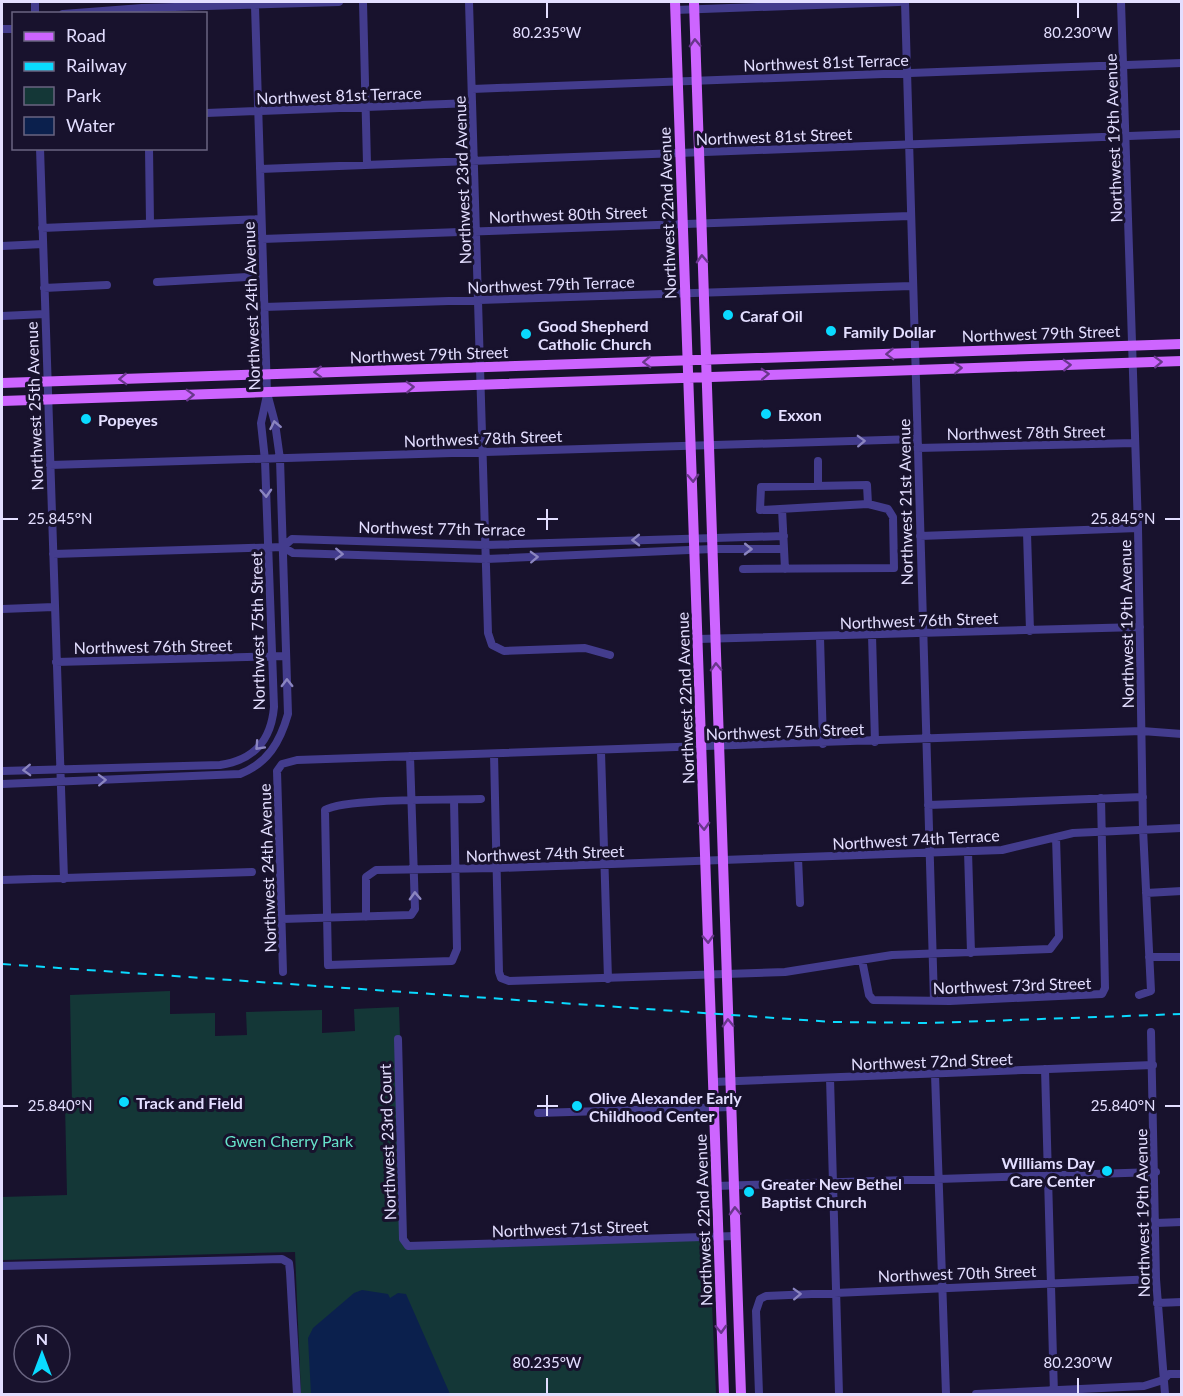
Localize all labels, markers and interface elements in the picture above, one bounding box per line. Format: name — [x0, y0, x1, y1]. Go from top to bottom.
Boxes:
legend — [12, 12, 207, 150]
text: 80.235°W — [513, 23, 582, 41]
text: 80.230°W — [1044, 23, 1113, 41]
text: Road — [66, 24, 106, 46]
one-way arrow — [689, 39, 701, 48]
street label: Northwest 81st Terrace — [743, 50, 909, 74]
street label: Northwest 19th Avenue — [1101, 53, 1125, 223]
text: Railway — [66, 54, 127, 76]
street label: Northwest 81st Terrace — [256, 83, 422, 107]
text: Park — [66, 84, 102, 106]
street label: Northwest 23rd Avenue — [450, 95, 474, 265]
text: Water — [66, 114, 115, 136]
street label: Northwest 81st Street — [695, 124, 853, 148]
street label: Northwest 22nd Avenue — [655, 127, 679, 299]
street label: Northwest 80th Street — [488, 202, 648, 226]
street label: Northwest 24th Avenue — [239, 221, 263, 391]
one-way arrow — [695, 255, 708, 264]
street label: Northwest 79th Terrace — [467, 272, 635, 296]
place label: Caraf Oil — [740, 306, 803, 325]
marker: Caraf Oil — [721, 308, 735, 322]
place label: Good Shepherd Catholic Church — [538, 316, 652, 353]
street label: Northwest 25th Avenue — [22, 321, 46, 491]
street label: Northwest 79th Street — [961, 321, 1121, 345]
place label: Family Dollar — [843, 322, 936, 341]
marker: Family Dollar — [824, 324, 838, 338]
marker: Good Shepherd Catholic Church — [519, 327, 533, 341]
street label: Northwest 79th Street — [349, 342, 509, 366]
one-way arrow — [886, 348, 895, 360]
one-way arrow — [643, 355, 652, 368]
one-way arrow — [1153, 356, 1162, 368]
one-way arrow — [1063, 359, 1072, 371]
one-way arrow — [953, 362, 962, 375]
one-way arrow — [313, 366, 322, 378]
one-way arrow — [760, 368, 769, 381]
one-way arrow — [119, 372, 128, 385]
one-way arrow — [405, 381, 414, 394]
one-way arrow — [185, 389, 194, 402]
place label: Exxon — [778, 405, 822, 424]
marker: Exxon — [759, 407, 773, 421]
place label: Popeyes — [98, 410, 158, 429]
marker: Popeyes — [79, 412, 93, 426]
street label: Northwest 21st Avenue — [894, 418, 916, 586]
one-way arrow — [269, 420, 282, 430]
street label: Northwest 78th Street — [947, 421, 1106, 443]
street label: Northwest 78th Street — [403, 426, 563, 450]
one-way arrow — [857, 435, 866, 447]
one-way arrow — [686, 473, 699, 482]
one-way arrow — [260, 488, 273, 497]
text: 25.845°N — [28, 509, 92, 527]
text: 25.845°N — [1091, 509, 1155, 527]
street label: Northwest 77th Terrace — [358, 517, 526, 539]
one-way arrow — [632, 534, 641, 546]
street label: Northwest 19th Avenue — [1115, 539, 1137, 709]
one-way arrow — [744, 543, 753, 555]
one-way arrow — [335, 548, 344, 561]
street label: Northwest 75th Street — [246, 551, 268, 710]
one-way arrow — [530, 551, 539, 564]
street label: Northwest 76th Street — [839, 608, 999, 632]
street label: Northwest 22nd Avenue — [673, 612, 697, 784]
street label: Northwest 76th Street — [74, 635, 233, 657]
one-way arrow — [710, 663, 722, 672]
one-way arrow — [281, 678, 293, 687]
street label: Northwest 75th Street — [705, 719, 865, 743]
one-way arrow — [255, 739, 266, 750]
one-way arrow — [23, 764, 32, 777]
one-way arrow — [97, 774, 106, 787]
street label: Northwest 24th Avenue — [255, 783, 279, 953]
one-way arrow — [698, 821, 711, 830]
street label: Northwest 74th Terrace — [832, 825, 1000, 853]
street label: Northwest 74th Street — [465, 841, 625, 865]
one-way arrow — [408, 891, 421, 900]
one-way arrow — [702, 935, 714, 944]
street label: Northwest 73rd Street — [933, 973, 1092, 997]
one-way arrow — [722, 1019, 734, 1028]
street label: Northwest 72nd Street — [851, 1049, 1013, 1073]
street label: Northwest 23rd Court — [375, 1063, 399, 1220]
place label: Olive Alexander Early Childhood Center — [589, 1088, 742, 1125]
place label: Track and Field — [136, 1093, 243, 1112]
marker: Track and Field — [117, 1095, 131, 1109]
text: 25.840°N — [28, 1096, 92, 1114]
text: 25.840°N — [1091, 1096, 1155, 1114]
marker: Olive Alexander Early Childhood Center — [570, 1099, 584, 1113]
street label: Northwest 19th Avenue — [1131, 1128, 1153, 1298]
park label: Gwen Cherry Park — [225, 1131, 354, 1150]
street label: Northwest 22nd Avenue — [691, 1134, 715, 1306]
place label: Williams Day Care Center — [1001, 1153, 1096, 1190]
marker: Williams Day Care Center — [1100, 1164, 1114, 1178]
place label: Greater New Bethel Baptist Church — [761, 1174, 902, 1211]
marker: Greater New Bethel Baptist Church — [742, 1185, 756, 1199]
one-way arrow — [728, 1206, 741, 1215]
street label: Northwest 71st Street — [491, 1216, 649, 1240]
street label: Northwest 70th Street — [877, 1261, 1037, 1285]
one-way arrow — [793, 1288, 802, 1300]
north arrow — [12, 1324, 72, 1384]
one-way arrow — [715, 1324, 728, 1333]
text: N — [36, 1329, 48, 1348]
text: 80.235°W — [513, 1353, 582, 1371]
text: 80.230°W — [1044, 1353, 1113, 1371]

